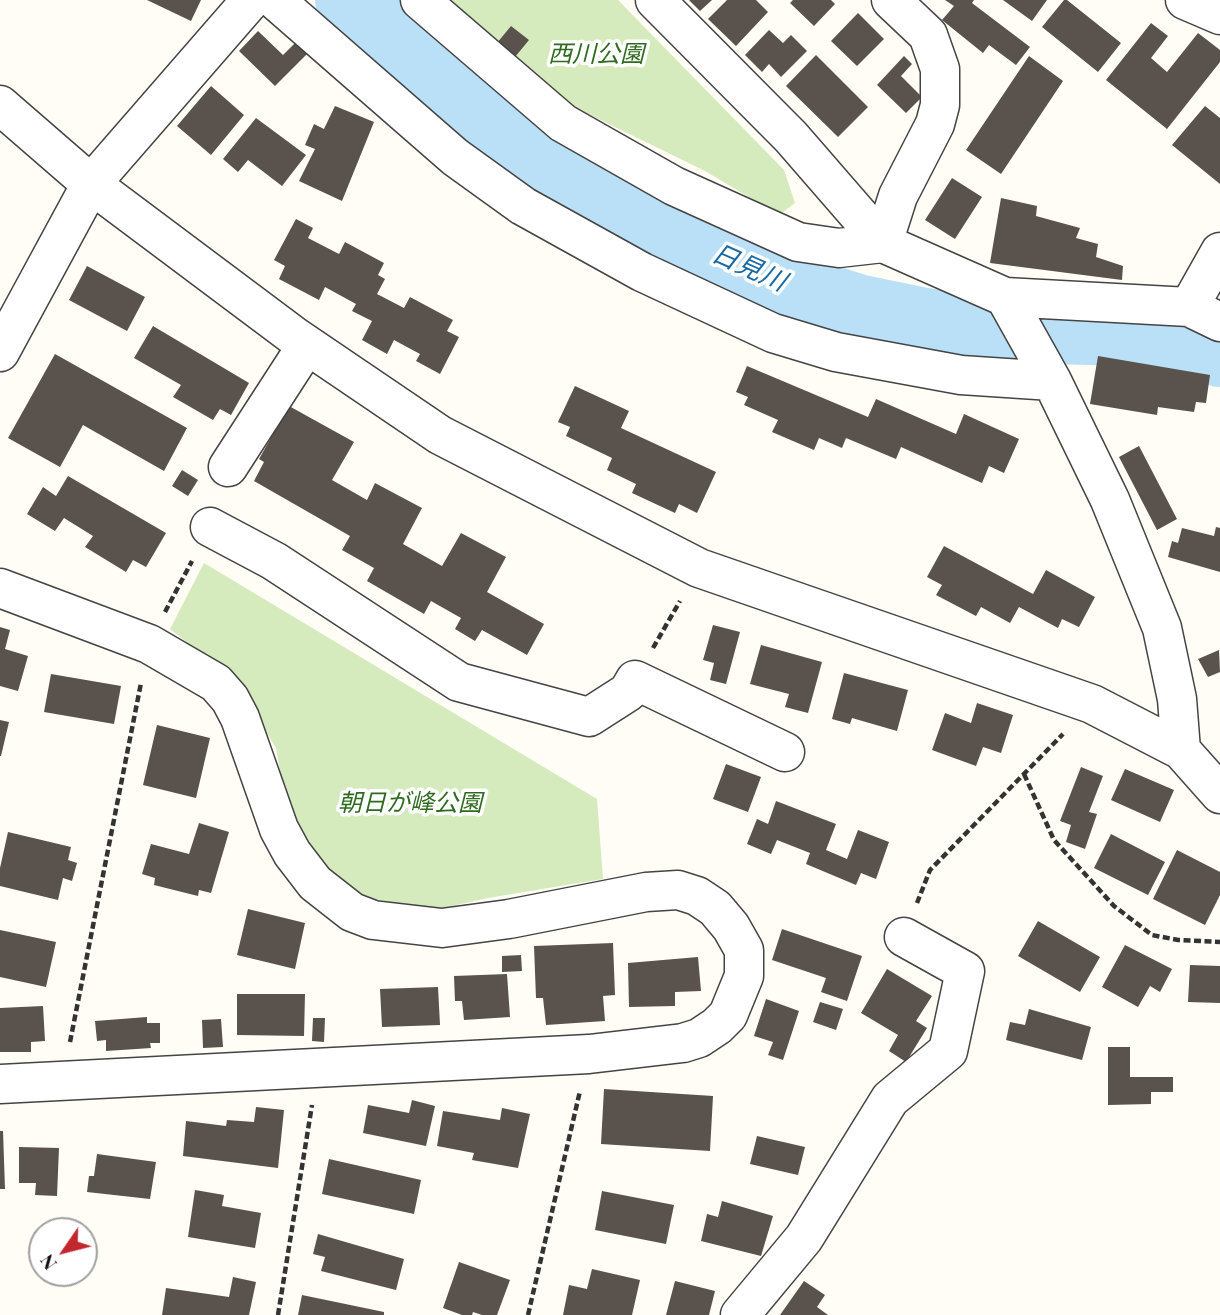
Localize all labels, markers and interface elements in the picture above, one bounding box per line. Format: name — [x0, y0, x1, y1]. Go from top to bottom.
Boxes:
park label: 西川公園 — [548, 41, 644, 69]
water label: 日見川 — [707, 238, 791, 298]
park label: 朝日が峰公園 — [338, 790, 482, 818]
north arrow — [28, 1217, 98, 1287]
text: N — [33, 1250, 62, 1276]

